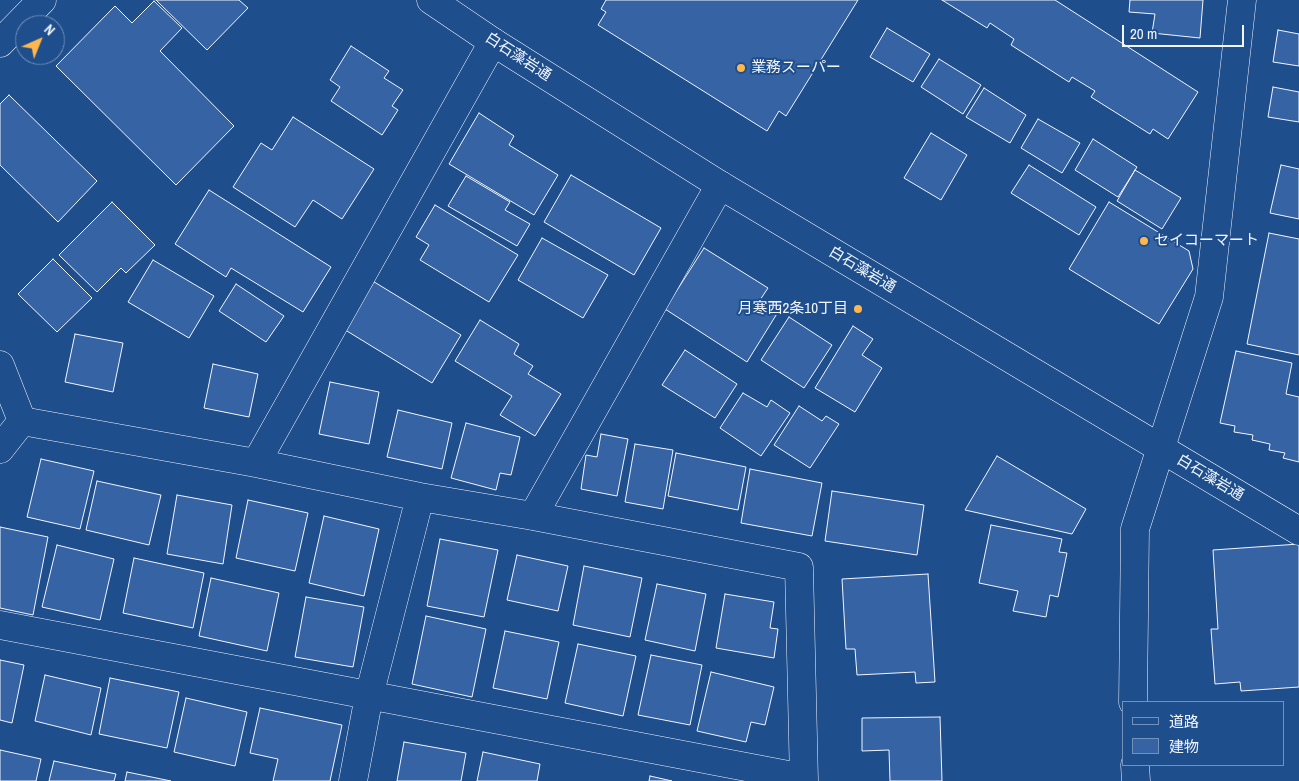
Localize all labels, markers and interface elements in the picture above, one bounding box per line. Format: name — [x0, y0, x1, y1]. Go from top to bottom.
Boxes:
north arrow — [15, 15, 65, 65]
scale bar — [1124, 15, 1246, 47]
text: N — [40, 21, 59, 39]
text: 20 m — [1130, 23, 1157, 44]
street label: 白石藻岩通 — [482, 29, 554, 85]
place label: 業務スーパー — [751, 59, 841, 77]
marker: 業務スーパー — [735, 62, 747, 74]
place label: セイコーマート — [1154, 232, 1259, 250]
marker: セイコーマート — [1138, 235, 1150, 247]
street label: 白石藻岩通 — [825, 243, 899, 297]
place label: 月寒西2条10丁目 — [737, 300, 848, 318]
marker: 月寒西2条10丁目 — [852, 303, 864, 315]
street label: 白石藻岩通 — [1173, 451, 1247, 505]
legend — [1122, 701, 1284, 766]
text: 道路 — [1169, 711, 1199, 732]
text: 建物 — [1169, 736, 1199, 757]

